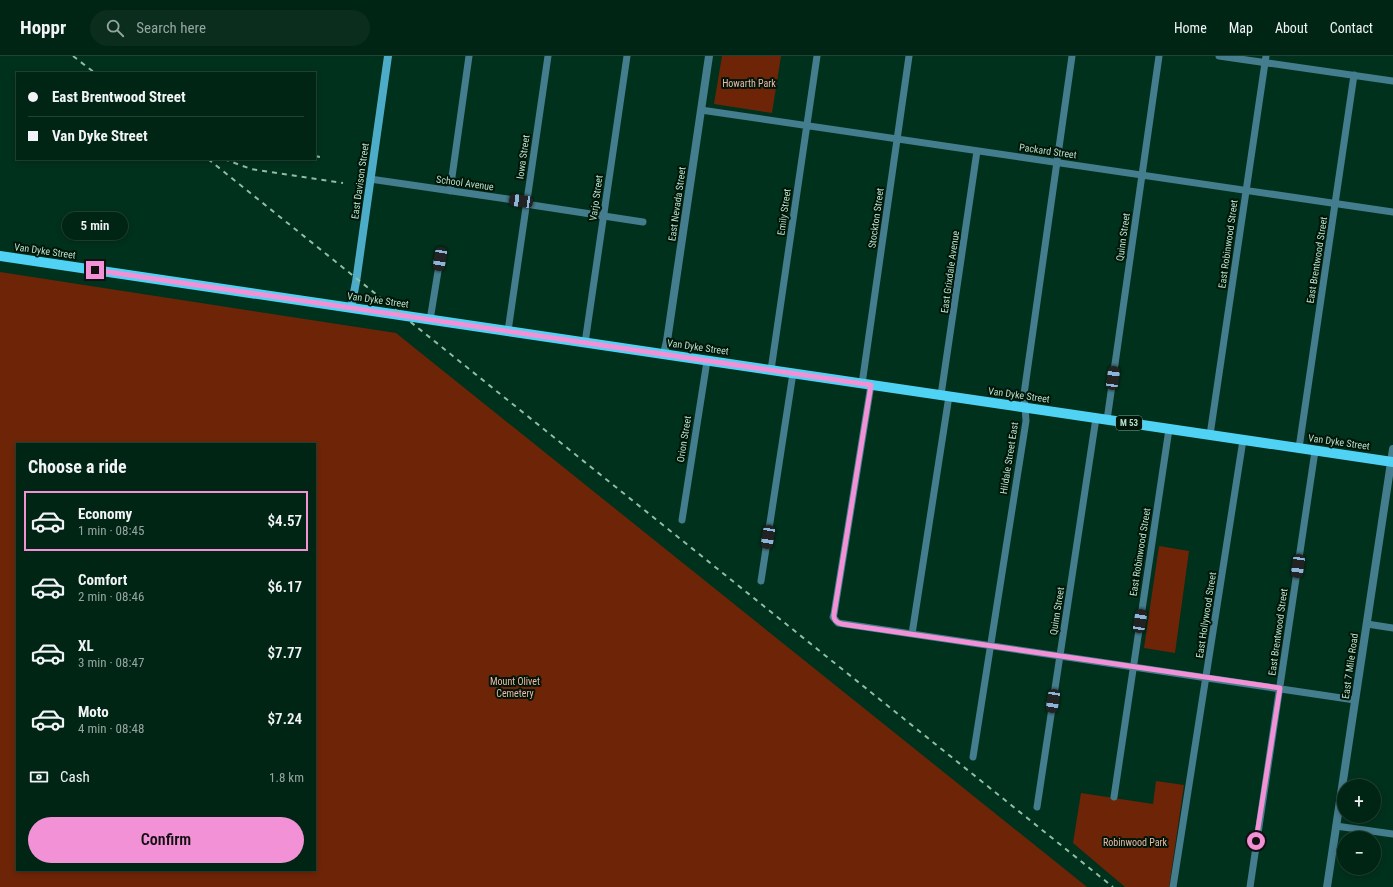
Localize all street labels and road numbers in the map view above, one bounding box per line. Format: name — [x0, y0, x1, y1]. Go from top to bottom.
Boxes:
street label: Iowa Street — [514, 134, 532, 180]
street label: East Davison Street — [349, 142, 371, 220]
street label: Packard Street — [1019, 142, 1077, 160]
street label: East Nevada Street — [666, 166, 688, 242]
street label: School Avenue — [435, 174, 495, 193]
street label: Varjo Street — [587, 174, 605, 222]
street label: Stockton Street — [866, 187, 886, 249]
street label: Emily Street — [775, 188, 793, 236]
street label: East Robinwood Street — [1216, 199, 1240, 289]
street label: Quinn Street — [1114, 212, 1132, 262]
street label: East Brentwood Street — [1305, 216, 1329, 304]
street label: East Grixdale Avenue — [939, 230, 961, 314]
street label: Van Dyke Street — [14, 241, 77, 261]
street label: Van Dyke Street — [347, 290, 410, 310]
street label: Van Dyke Street — [667, 337, 730, 357]
street label: Van Dyke Street — [988, 385, 1051, 405]
street label: Orion Street — [675, 415, 693, 463]
road number: M 53 — [1116, 416, 1142, 430]
street label: Hildale Street East — [998, 421, 1020, 495]
street label: Van Dyke Street — [1308, 432, 1371, 452]
street label: East Robinwood Street — [1128, 507, 1152, 597]
street label: East Hollywood Street — [1194, 571, 1218, 659]
street label: Quinn Street — [1048, 586, 1066, 636]
street label: East Brentwood Street — [1266, 588, 1290, 676]
street label: East 7 Mile Road — [1340, 633, 1360, 699]

